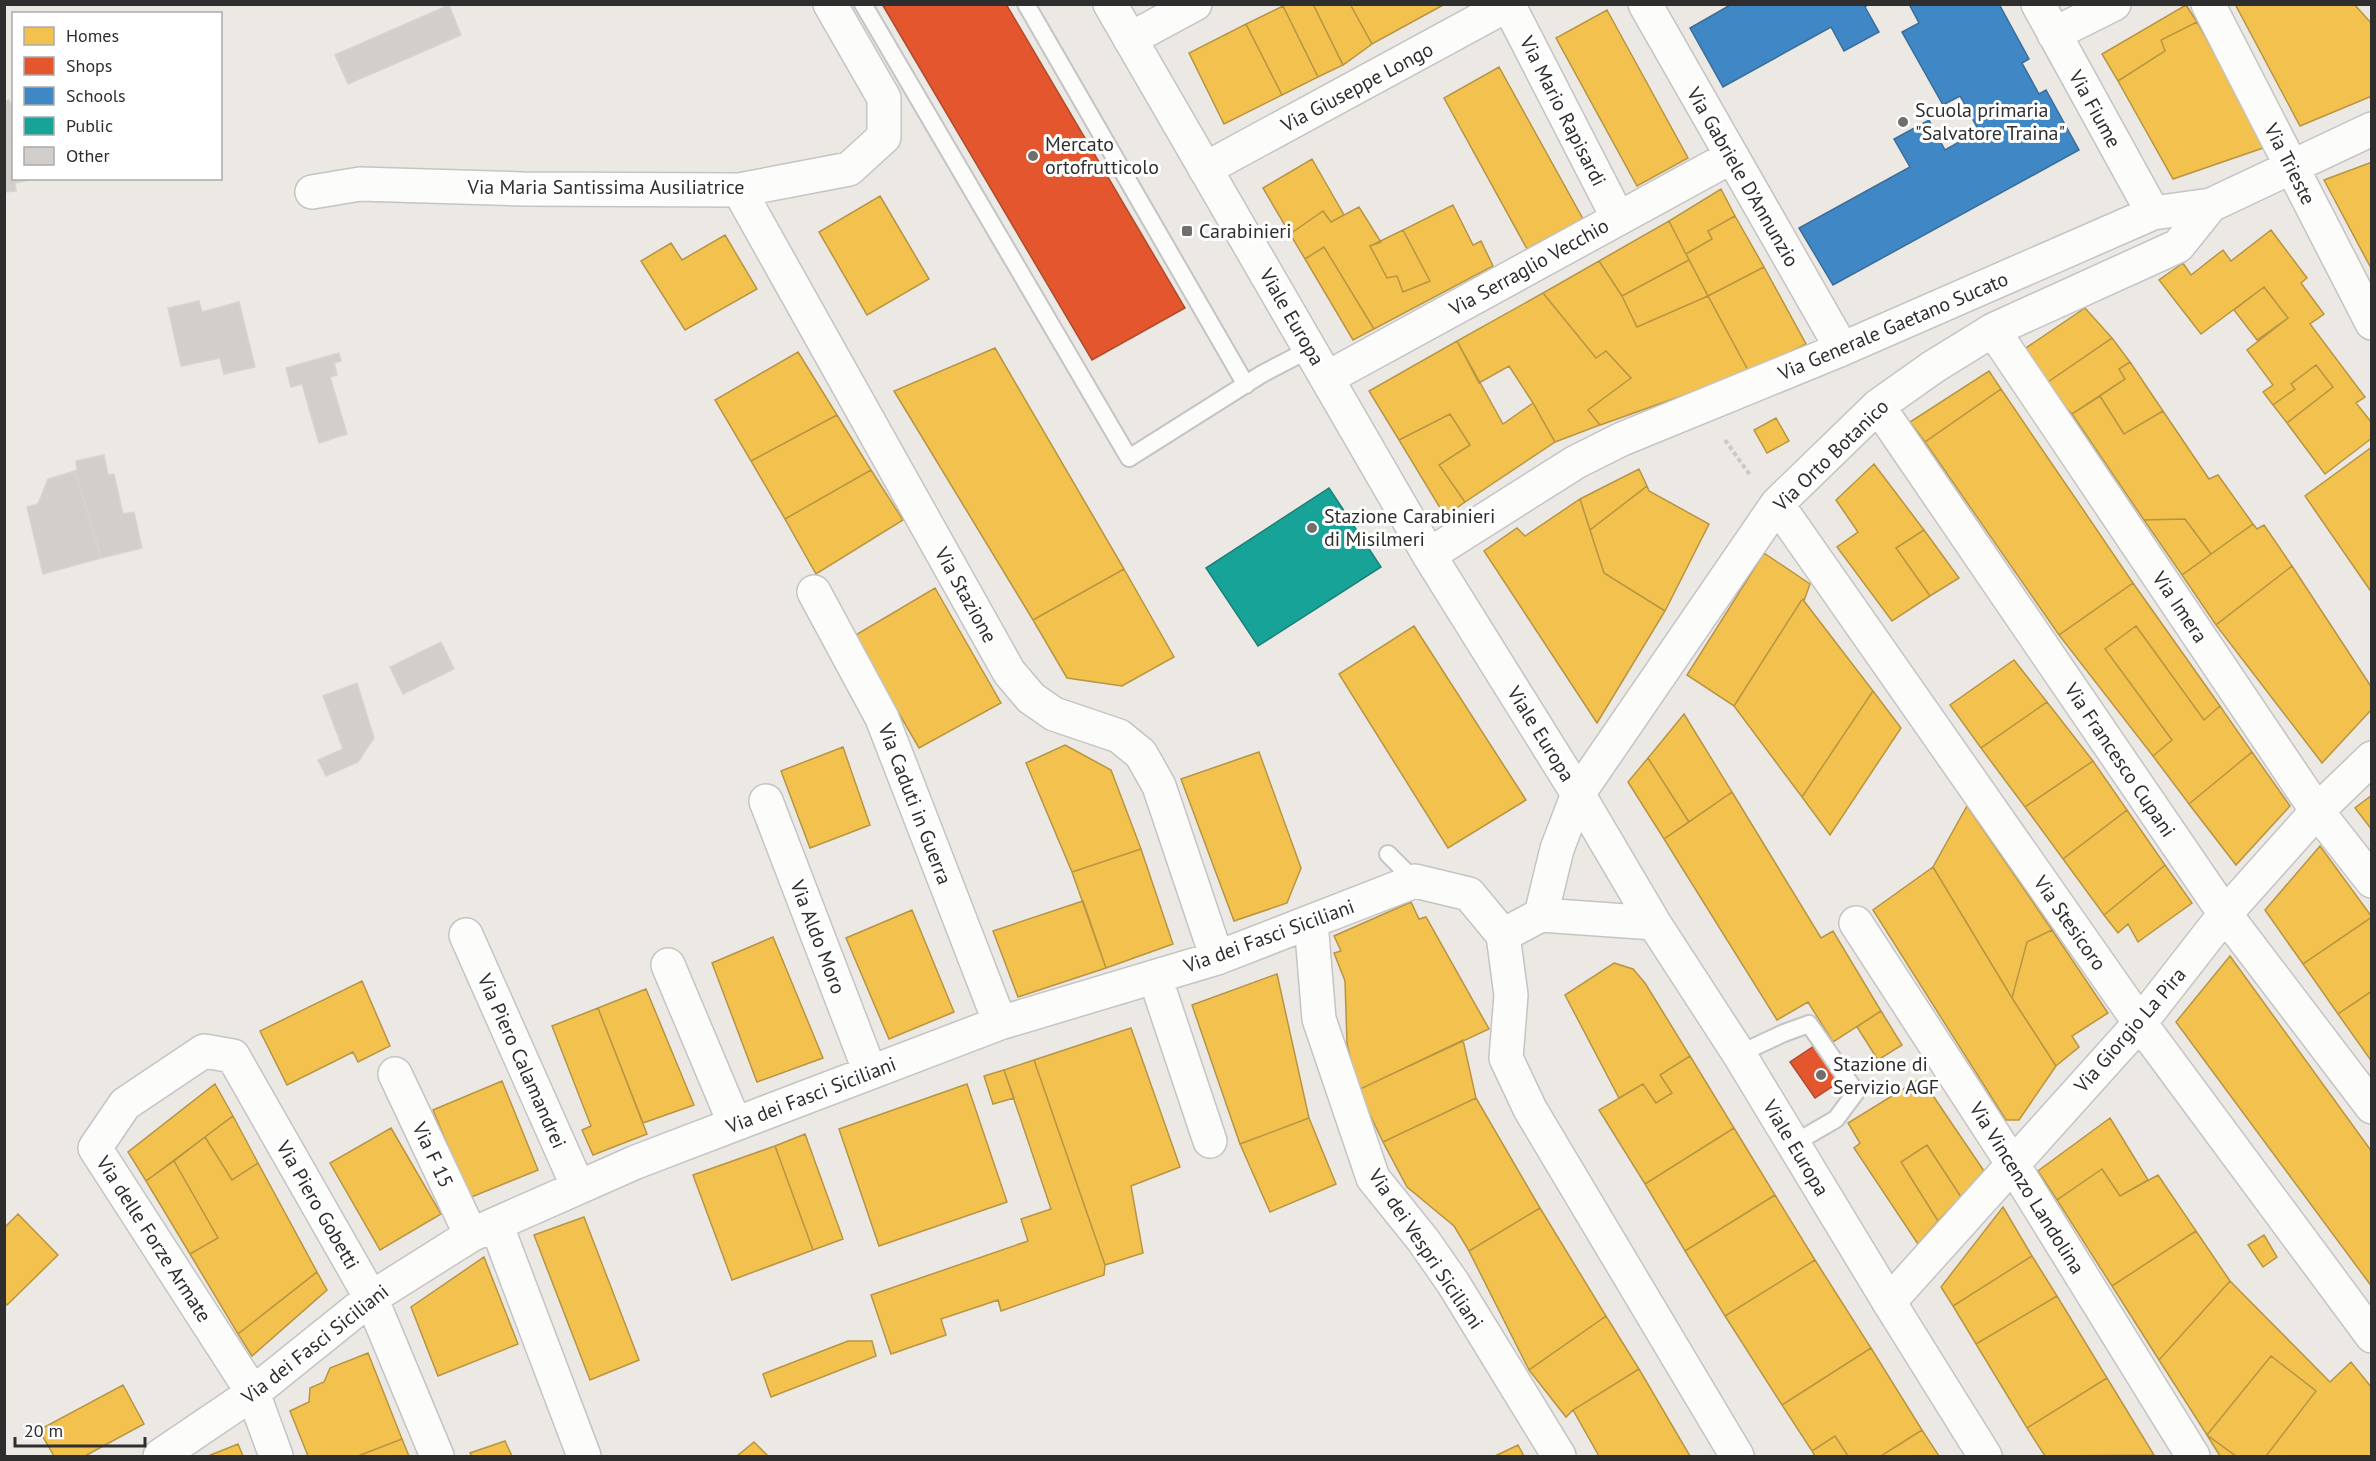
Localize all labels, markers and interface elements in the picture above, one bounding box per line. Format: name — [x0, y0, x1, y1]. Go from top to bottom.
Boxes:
legend — [12, 12, 222, 180]
text: Homes — [66, 24, 119, 47]
street label: Via Mario Rapisardi — [1514, 31, 1612, 190]
street label: Via Giuseppe Longo — [1276, 36, 1437, 138]
text: Shops — [66, 54, 112, 77]
street label: Via Fiume — [2063, 65, 2127, 152]
street label: Via Gabriele D'Annunzio — [1680, 82, 1805, 271]
text: Schools — [66, 84, 126, 107]
place label: Scuola primaria "Salvatore Traina" — [1915, 97, 2065, 146]
text: Public — [66, 114, 113, 137]
marker: Scuola primaria "Salvatore Traina" — [1896, 115, 1910, 129]
street label: Via Trieste — [2258, 118, 2322, 209]
place label: Mercato ortofrutticolo — [1045, 131, 1159, 180]
text: Other — [66, 144, 110, 167]
marker: Mercato ortofrutticolo — [1026, 149, 1040, 163]
street label: Via Maria Santissima Ausiliatrice — [467, 174, 744, 200]
street label: Via Serraglio Vecchio — [1444, 212, 1613, 322]
place label: Carabinieri — [1199, 218, 1292, 244]
marker: Carabinieri — [1180, 224, 1194, 238]
street label: Viale Europa — [1253, 263, 1330, 370]
street label: Via Generale Gaetano Sucato — [1773, 266, 2012, 387]
street label: Via Orto Botanico — [1767, 393, 1894, 517]
place label: Stazione Carabinieri di Misilmeri — [1324, 503, 1495, 552]
marker: Stazione Carabinieri di Misilmeri — [1305, 521, 1319, 535]
street label: Via Stazione — [929, 542, 1003, 647]
street label: Via Imera — [2146, 565, 2213, 648]
street label: Via Francesco Cupani — [2058, 677, 2181, 842]
street label: Viale Europa — [1501, 681, 1581, 787]
street label: Via Caduti in Guerra — [872, 719, 958, 888]
street label: Via Stesicoro — [2027, 870, 2112, 975]
street label: Via Aldo Moro — [784, 876, 852, 998]
street label: Via dei Fasci Siciliani — [1179, 893, 1358, 979]
street label: Via Giorgio La Pira — [2068, 962, 2192, 1099]
street label: Via Piero Calamandrei — [471, 969, 572, 1152]
street label: Via dei Fasci Siciliani — [721, 1051, 900, 1140]
place label: Stazione di Servizio AGF — [1833, 1051, 1939, 1100]
marker: Stazione di Servizio AGF — [1814, 1068, 1828, 1082]
street label: Viale Europa — [1757, 1094, 1835, 1201]
street label: Via Vincenzo Landolina — [1963, 1096, 2090, 1279]
street label: Via F 15 — [406, 1117, 459, 1192]
street label: Via Piero Gobetti — [270, 1135, 365, 1274]
street label: Via delle Forze Armate — [90, 1150, 217, 1327]
street label: Via dei Vespri Siciliani — [1362, 1163, 1489, 1334]
street label: Via dei Fasci Siciliani — [235, 1278, 394, 1410]
scale bar — [15, 1410, 146, 1448]
text: 20 m — [24, 1419, 63, 1442]

